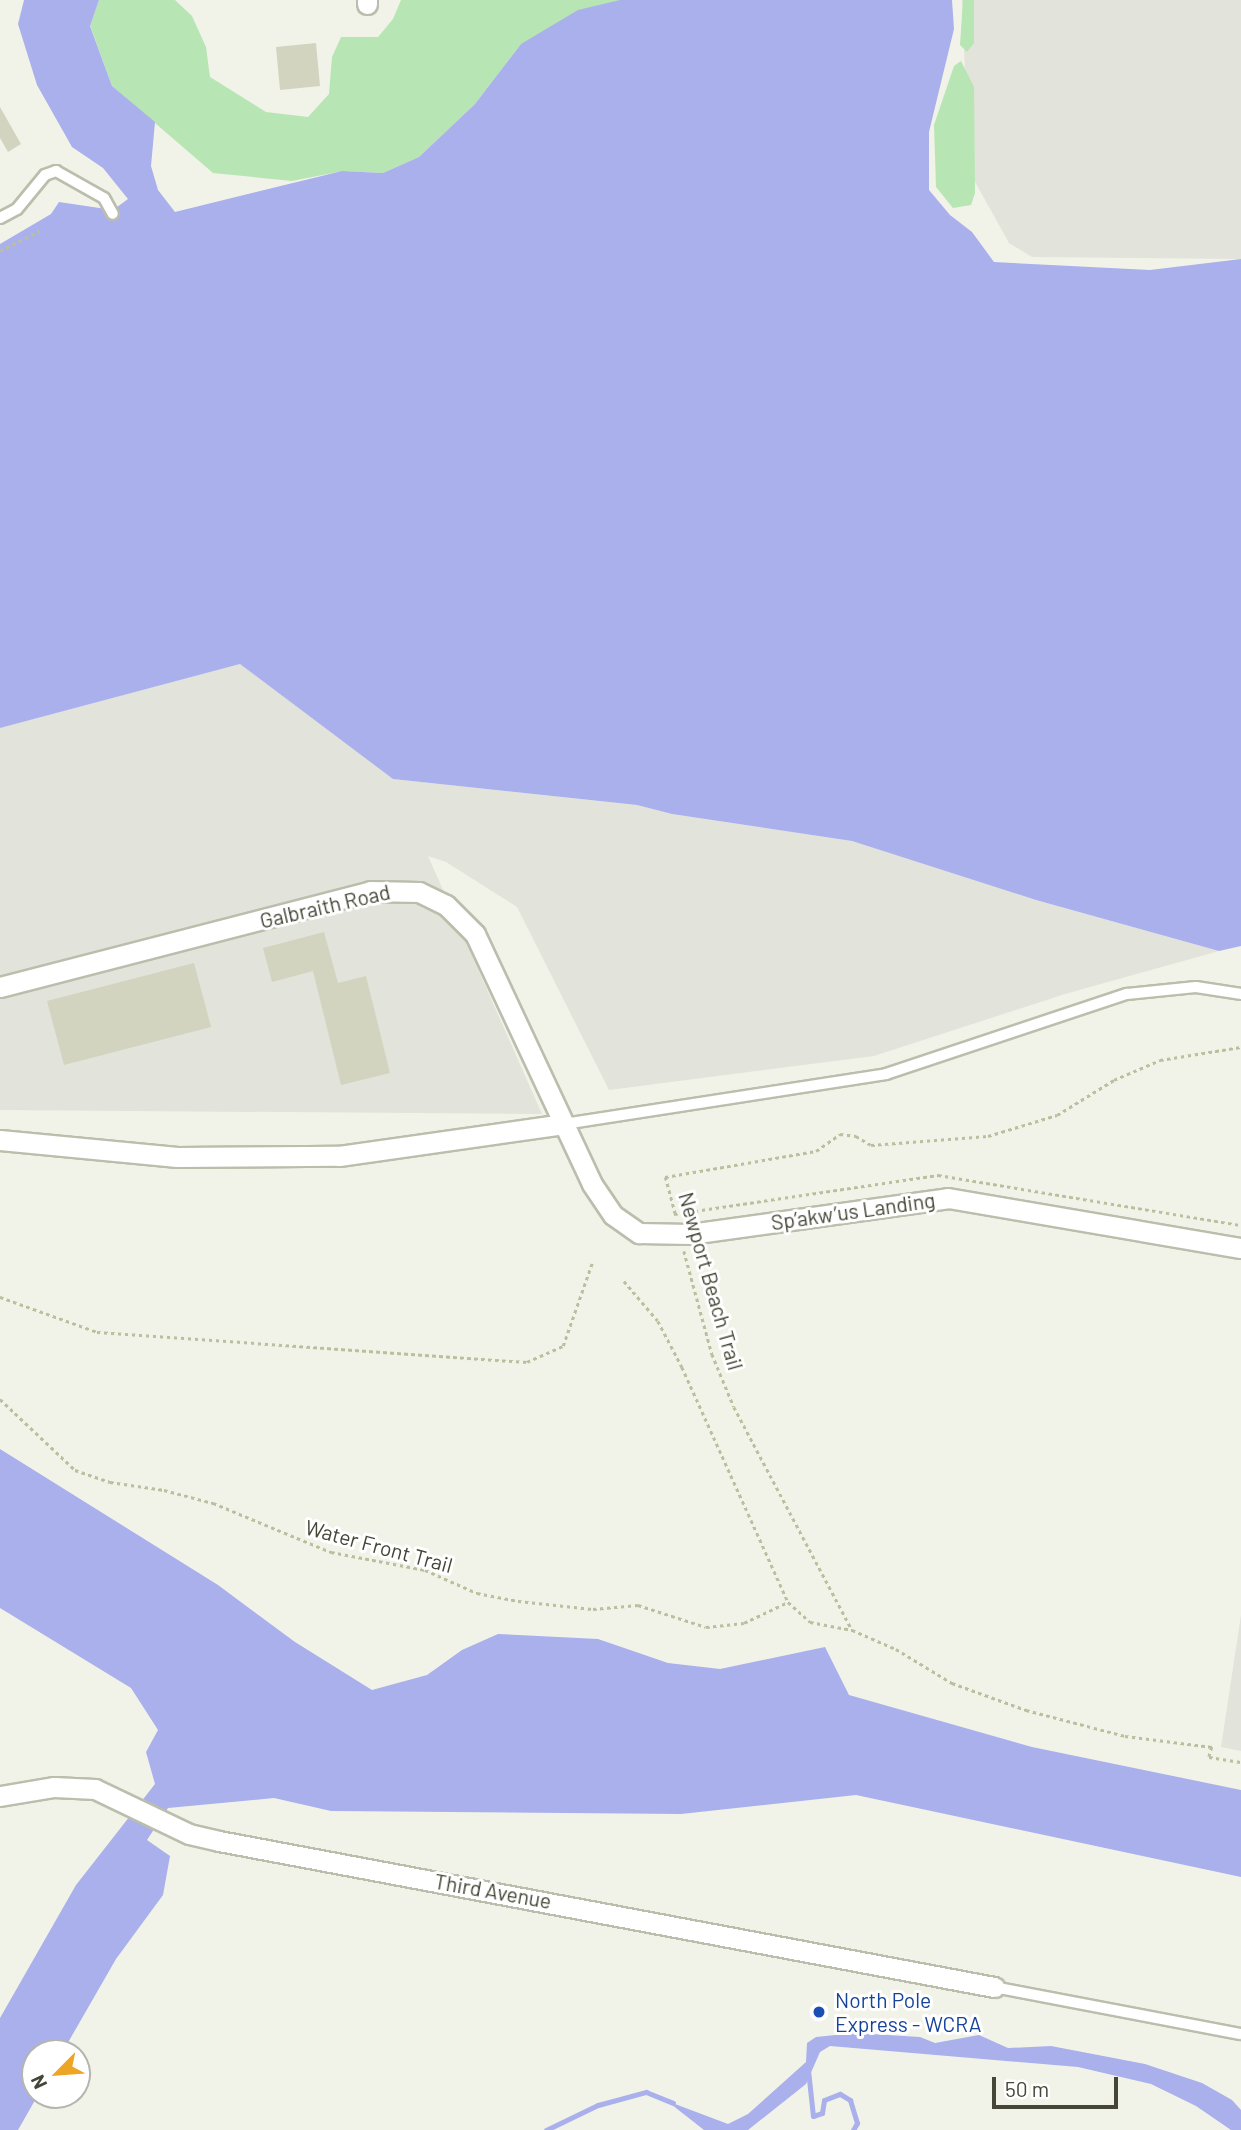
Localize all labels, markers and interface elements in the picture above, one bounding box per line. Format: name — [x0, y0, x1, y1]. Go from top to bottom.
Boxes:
street label: Galbraith Road — [257, 879, 393, 933]
street label: Sp’akw’us Landing — [769, 1187, 937, 1235]
street label: Newport Beach Trail — [674, 1189, 748, 1373]
street label: Water Front Trail — [303, 1514, 455, 1578]
street label: Third Avenue — [432, 1868, 554, 1914]
place label: North Pole Express - WCRA — [835, 1987, 982, 2037]
marker: North Pole Express - WCRA — [809, 2002, 829, 2022]
north arrow — [21, 2039, 91, 2109]
scale bar — [996, 2064, 1122, 2108]
text: N — [25, 2072, 51, 2093]
text: 50 m — [1005, 2076, 1049, 2101]

